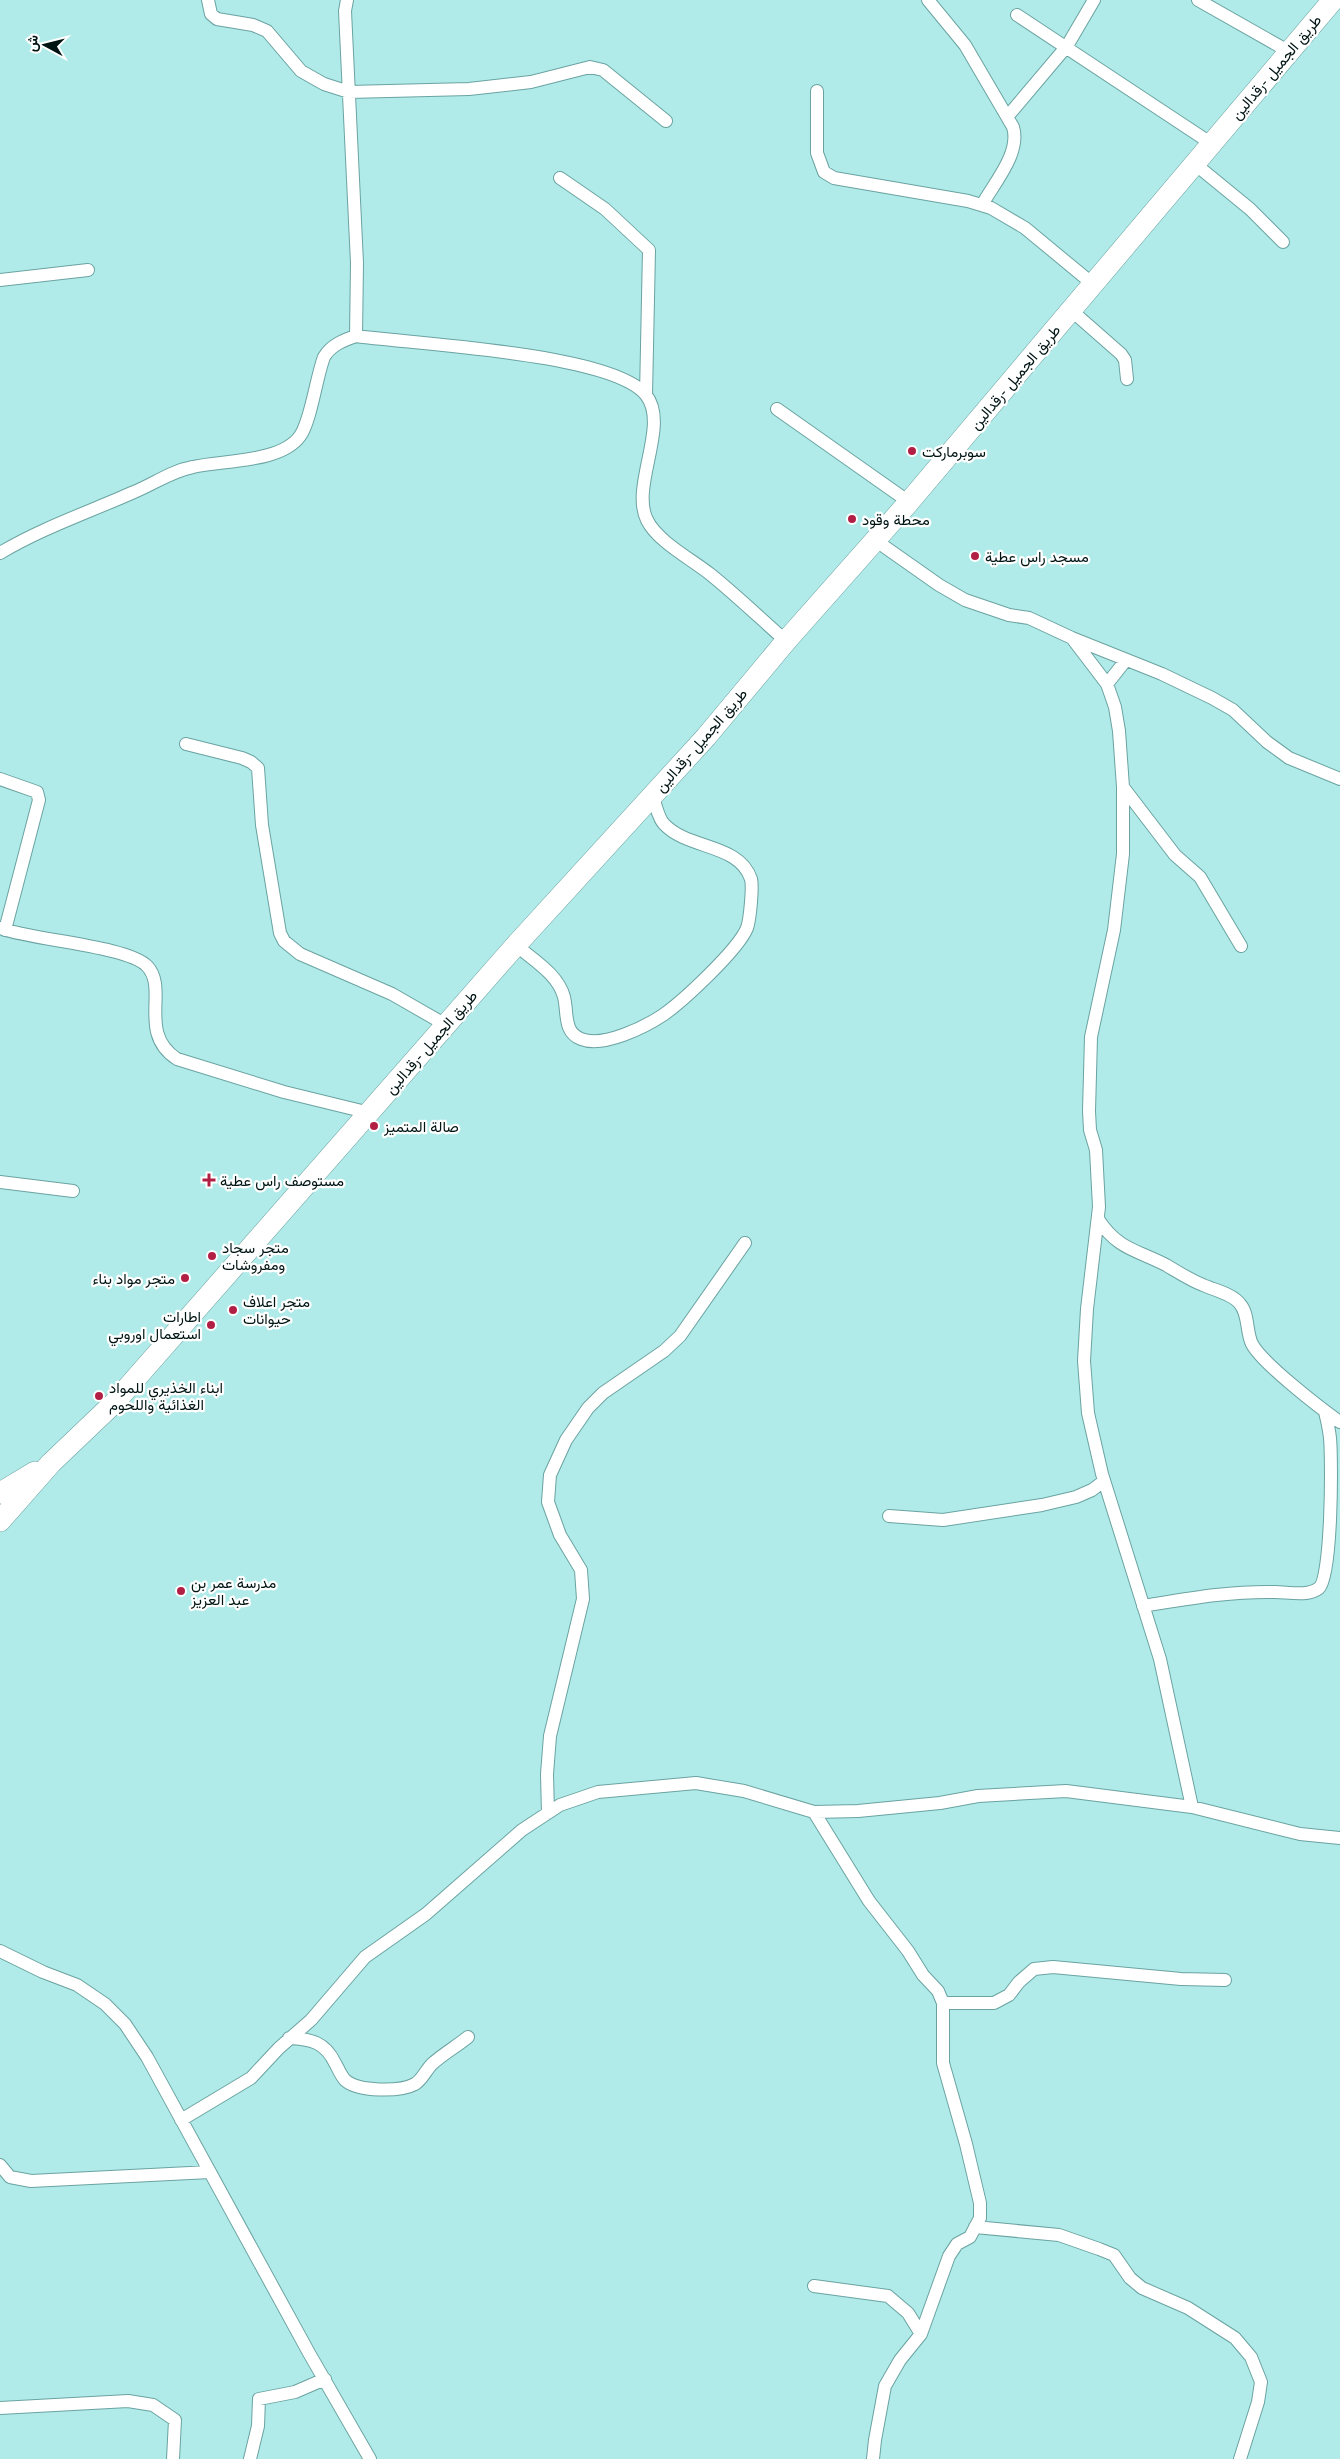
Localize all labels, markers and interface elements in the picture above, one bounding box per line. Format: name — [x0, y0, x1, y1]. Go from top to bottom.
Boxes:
street label: طريق الجميل -رقدالين — [1227, 11, 1326, 124]
north arrow — [20, 20, 70, 70]
text: ش — [23, 34, 42, 53]
street label: طريق الجميل -رقدالين — [966, 321, 1065, 434]
place label: سوبرماركت — [922, 443, 986, 461]
marker: سوبرماركت — [906, 445, 918, 457]
place label: محطة وقود — [862, 511, 930, 529]
marker: محطة وقود — [846, 513, 858, 525]
place label: مسجد راس عطية — [985, 548, 1089, 567]
marker: مسجد راس عطية — [969, 550, 981, 562]
street label: طريق الجميل -رقدالين — [652, 685, 752, 796]
street label: طريق الجميل -رقدالين — [382, 987, 482, 1098]
place label: صالة المتميز — [383, 1118, 459, 1136]
marker: صالة المتميز — [368, 1120, 380, 1132]
place label: مستوصف راس عطية — [220, 1172, 344, 1191]
marker: مستوصف راس عطية — [202, 1173, 216, 1187]
place label: متجر سجاد ومفروشات — [222, 1239, 289, 1274]
marker: متجر سجاد ومفروشات — [206, 1250, 218, 1262]
place label: متجر مواد بناء — [92, 1270, 175, 1288]
marker: متجر مواد بناء — [179, 1272, 191, 1284]
place label: متجر اعلاف حيوانات — [243, 1293, 310, 1328]
marker: متجر اعلاف حيوانات — [227, 1304, 239, 1316]
place label: اطارات استعمال اوروبي — [108, 1308, 201, 1347]
marker: اطارات استعمال اوروبي — [205, 1319, 217, 1331]
place label: ابناء الخذيري للمواد الغذائية واللحوم — [109, 1379, 223, 1415]
marker: ابناء الخذيري للمواد الغذائية واللحوم — [93, 1390, 105, 1402]
place label: مدرسة عمر بن عبد العزيز — [190, 1574, 276, 1609]
marker: مدرسة عمر بن عبد العزيز — [175, 1585, 187, 1597]

